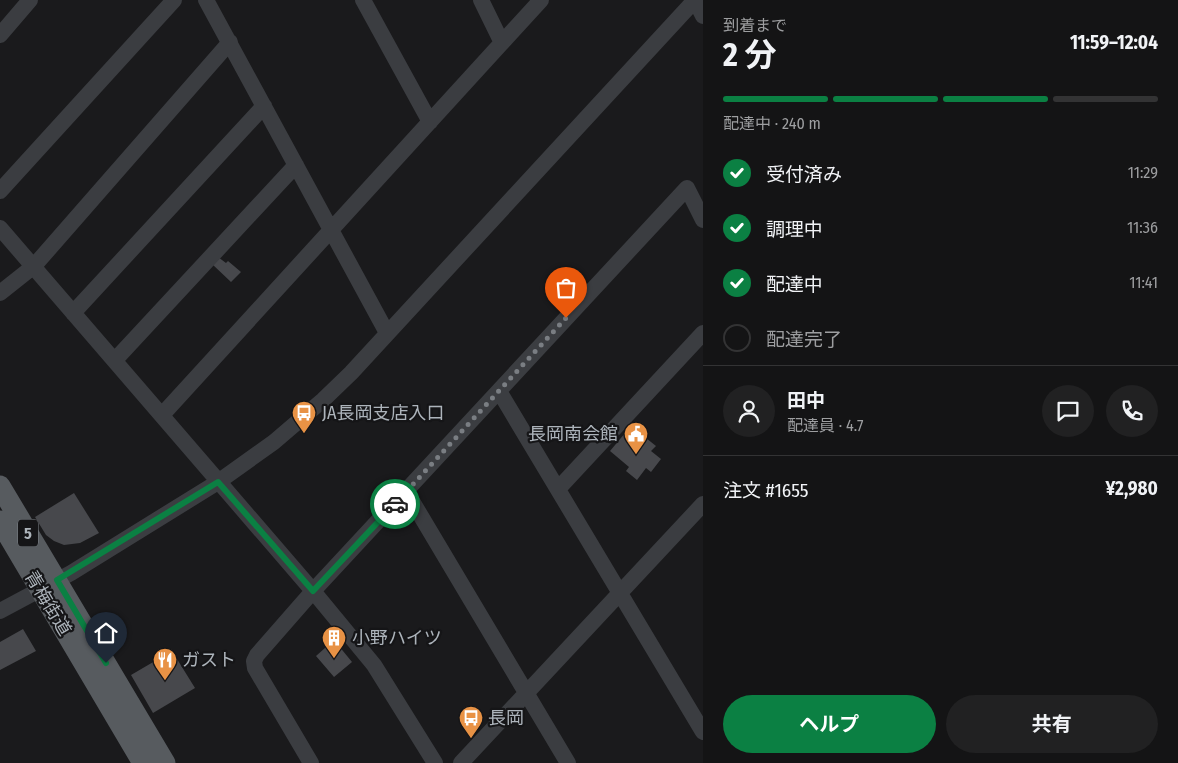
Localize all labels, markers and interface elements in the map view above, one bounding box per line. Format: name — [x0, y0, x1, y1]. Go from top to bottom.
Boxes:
text: 到着まで — [723, 16, 787, 35]
text: 11:59–12:04 — [1070, 31, 1158, 54]
text: 2 分 — [723, 36, 776, 74]
text: 配達中 · 240 m — [723, 114, 821, 133]
icon: check — [723, 159, 751, 187]
text: 受付済み — [766, 163, 842, 186]
text: 11:29 — [1128, 163, 1158, 182]
icon: check — [723, 214, 751, 242]
text: 調理中 — [766, 218, 823, 241]
text: 11:36 — [1127, 218, 1158, 237]
pin — [545, 267, 587, 318]
icon: check — [723, 269, 751, 297]
text: 配達中 — [766, 273, 823, 296]
text: 11:41 — [1129, 273, 1158, 292]
icon: bag — [552, 274, 580, 302]
text: 配達完了 — [766, 328, 842, 351]
button: person — [723, 385, 775, 437]
button: chat — [1042, 385, 1094, 437]
button: phone — [1106, 385, 1158, 437]
text: 田中 — [787, 389, 825, 412]
bus stop icon: JA長岡支店入口 — [291, 400, 317, 434]
place label: JA長岡支店入口 — [322, 402, 444, 424]
text: 配達員 · 4.7 — [787, 416, 864, 435]
public building icon: 長岡南会館 — [623, 421, 649, 455]
place label: 長岡南会館 — [528, 423, 618, 445]
text: ¥2,980 — [1106, 477, 1158, 500]
courier — [370, 479, 420, 529]
text: 注文 #1655 — [723, 479, 809, 502]
icon: car — [381, 490, 409, 518]
road number: 5 — [18, 520, 38, 546]
street label: 青梅街道 — [20, 566, 76, 640]
pin — [85, 612, 127, 663]
icon: home — [92, 619, 120, 647]
building icon: 小野ハイツ — [321, 625, 347, 659]
place label: 小野ハイツ — [352, 627, 442, 649]
restaurant icon: ガスト — [152, 647, 178, 681]
place label: ガスト — [182, 649, 236, 671]
button: ヘルプ — [723, 695, 936, 753]
button: 共有 — [946, 695, 1158, 753]
bus stop icon: 長岡 — [458, 705, 484, 739]
place label: 長岡 — [488, 707, 524, 729]

